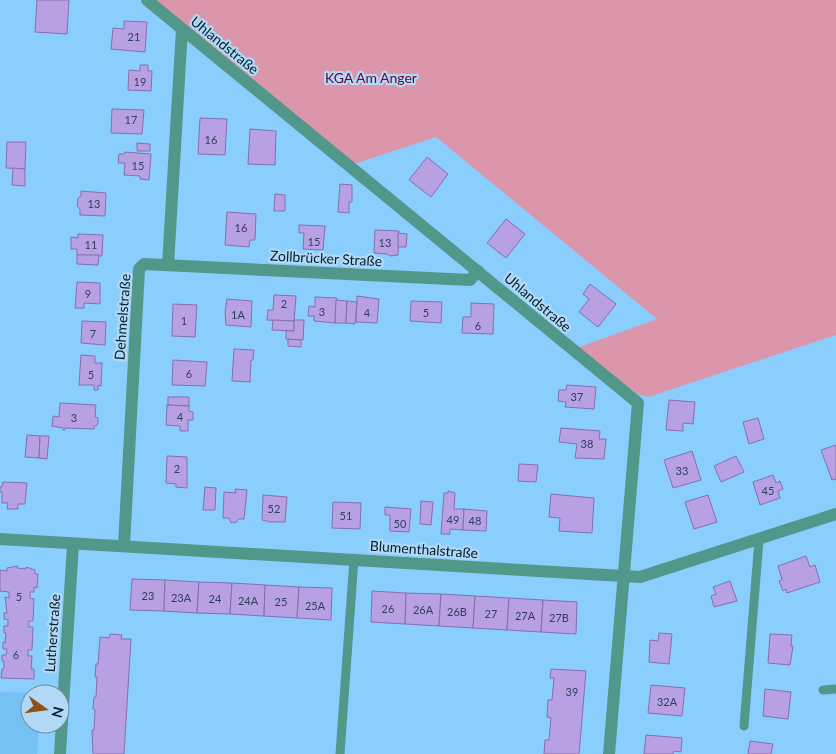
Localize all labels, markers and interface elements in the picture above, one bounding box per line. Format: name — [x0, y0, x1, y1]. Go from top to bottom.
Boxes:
street label: Uhlandstraße — [188, 12, 262, 78]
house number: 21 — [128, 30, 140, 43]
park label: KGA Am Anger — [325, 69, 417, 86]
house number: 19 — [134, 75, 146, 88]
house number: 17 — [125, 113, 137, 126]
house number: 16 — [205, 133, 217, 146]
house number: 15 — [132, 159, 144, 172]
house number: 13 — [88, 197, 100, 210]
house number: 16 — [235, 221, 247, 234]
house number: 15 — [308, 235, 320, 248]
house number: 13 — [379, 236, 391, 249]
house number: 11 — [85, 238, 97, 251]
street label: Zollbrücker Straße — [269, 247, 383, 269]
street label: Uhlandstraße — [501, 269, 575, 335]
street label: Dehmelstraße — [111, 273, 133, 361]
house number: 9 — [85, 287, 91, 300]
house number: 2 — [281, 297, 287, 310]
house number: 3 — [319, 305, 325, 318]
house number: 4 — [364, 306, 371, 319]
house number: 5 — [423, 306, 429, 319]
house number: 1A — [231, 308, 245, 321]
house number: 1 — [181, 314, 187, 327]
house number: 6 — [475, 319, 481, 332]
house number: 7 — [90, 327, 96, 340]
house number: 6 — [186, 367, 192, 380]
house number: 5 — [88, 368, 94, 381]
house number: 37 — [571, 390, 583, 403]
house number: 4 — [177, 410, 184, 423]
house number: 3 — [71, 411, 77, 424]
house number: 38 — [581, 437, 593, 450]
house number: 2 — [174, 462, 180, 475]
house number: 33 — [676, 464, 688, 477]
house number: 45 — [762, 484, 774, 497]
house number: 52 — [268, 502, 280, 515]
house number: 51 — [340, 509, 352, 522]
house number: 49 — [447, 513, 459, 526]
house number: 48 — [469, 514, 481, 527]
house number: 50 — [394, 517, 407, 530]
street label: Blumenthalstraße — [369, 537, 479, 561]
house number: 23 — [142, 589, 154, 602]
house number: 5 — [16, 590, 22, 603]
house number: 23A — [171, 591, 192, 604]
house number: 24 — [209, 592, 222, 605]
street label: Lutherstraße — [41, 593, 63, 673]
house number: 24A — [238, 594, 259, 607]
house number: 25 — [275, 595, 287, 608]
house number: 25A — [305, 599, 326, 612]
house number: 26 — [382, 602, 394, 615]
house number: 26A — [413, 603, 434, 616]
house number: 26B — [447, 605, 467, 618]
house number: 27 — [485, 607, 497, 620]
house number: 27A — [515, 609, 536, 622]
house number: 27B — [549, 611, 569, 624]
house number: 6 — [13, 648, 19, 661]
north arrow — [20, 684, 70, 734]
house number: 39 — [566, 685, 578, 698]
house number: 32A — [657, 695, 678, 708]
text: N — [49, 705, 68, 720]

